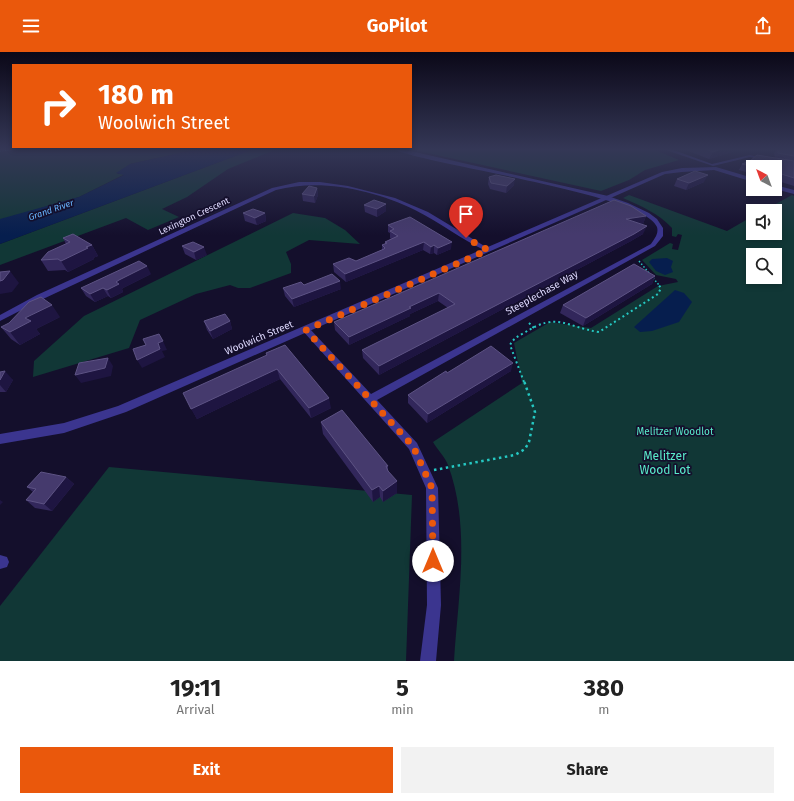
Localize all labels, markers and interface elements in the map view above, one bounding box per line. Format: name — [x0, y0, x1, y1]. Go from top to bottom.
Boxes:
icon: menu — [20, 15, 42, 37]
text: GoPilot — [367, 15, 427, 37]
icon: share — [752, 15, 774, 37]
text: 180 m — [98, 78, 174, 111]
icon: right — [32, 80, 84, 132]
text: Woolwich Street — [98, 112, 230, 134]
north arrow — [746, 160, 782, 196]
map controls — [746, 160, 782, 284]
street label: Lexington Crescent — [157, 195, 232, 237]
water label: Grand River — [27, 197, 75, 222]
pin — [449, 197, 483, 238]
icon: arrive — [455, 203, 477, 225]
button: sound — [746, 204, 782, 240]
button: search — [746, 248, 782, 284]
street label: Steeplechase Way — [504, 268, 580, 318]
street label: Woolwich Street — [223, 318, 295, 358]
park label: Melitzer Woodlot — [637, 426, 714, 438]
park label: Melitzer Wood Lot — [639, 449, 691, 477]
position arrow — [412, 540, 454, 582]
text: 19:11 — [170, 674, 221, 702]
text: 5 — [396, 674, 409, 702]
text: 380 — [584, 674, 624, 702]
text: Arrival — [177, 702, 215, 717]
text: min — [391, 702, 414, 717]
text: m — [598, 702, 609, 717]
button: Exit — [20, 747, 393, 793]
button: Share — [401, 747, 774, 793]

